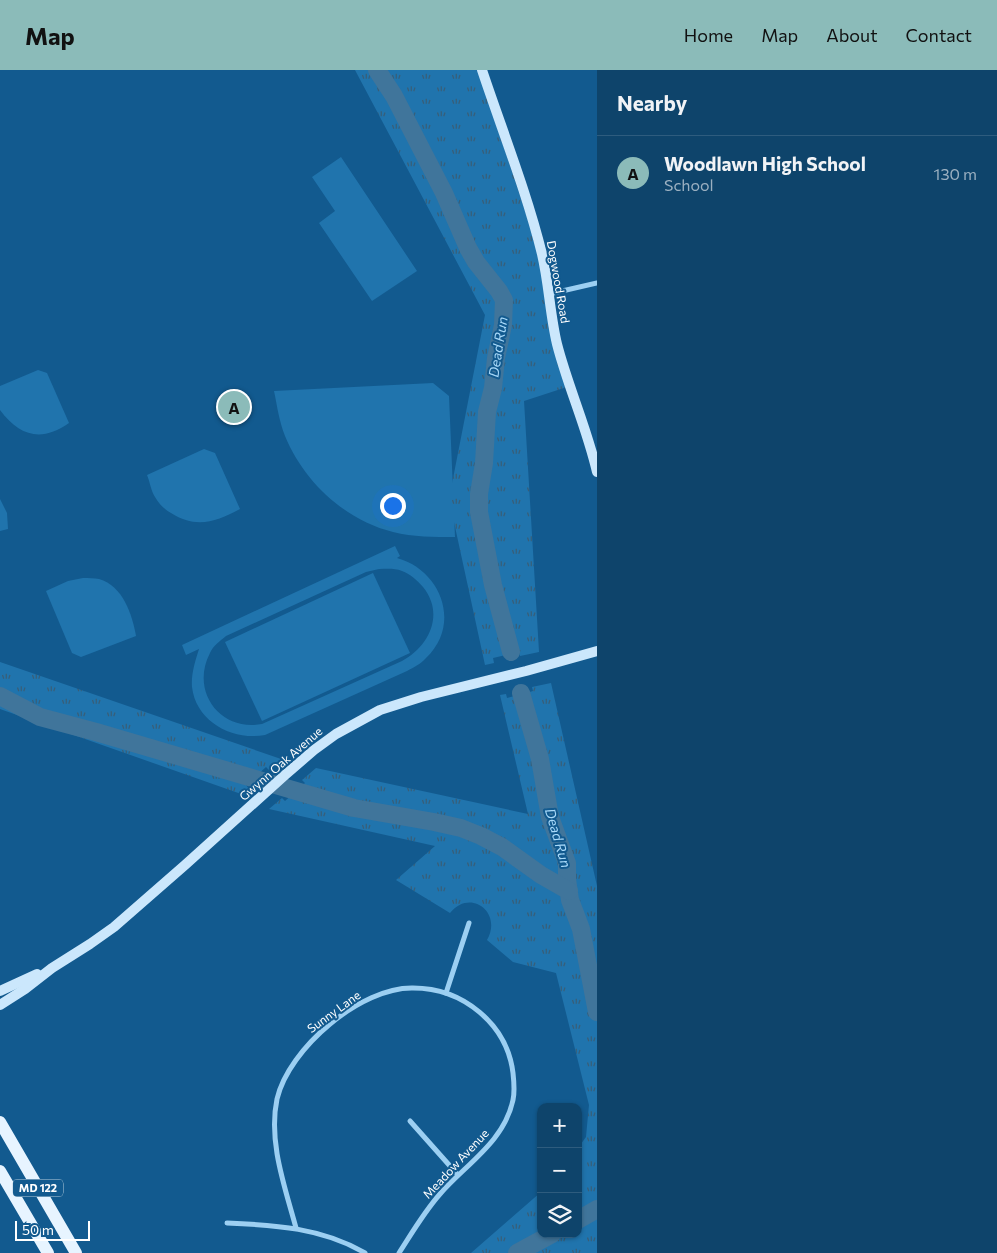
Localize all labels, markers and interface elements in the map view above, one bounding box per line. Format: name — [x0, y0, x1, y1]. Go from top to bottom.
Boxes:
text: Map — [25, 21, 75, 50]
text: Home — [684, 24, 733, 46]
text: Map — [761, 24, 798, 46]
text: About — [826, 24, 878, 46]
text: Contact — [906, 24, 972, 46]
text: Nearby — [617, 90, 687, 115]
text: Woodlawn High School — [664, 152, 866, 175]
text: A — [627, 164, 639, 183]
text: 130 m — [934, 164, 977, 183]
text: School — [664, 175, 714, 194]
street label: Dogwood Road — [545, 239, 573, 324]
water label: Dead Run — [484, 315, 511, 378]
pin: A — [218, 388, 250, 426]
your location — [380, 493, 406, 519]
street label: Gwynn Oak Avenue — [236, 723, 325, 803]
water label: Dead Run — [542, 806, 575, 869]
street label: Sunny Lane — [304, 987, 363, 1035]
map controls — [537, 1103, 582, 1238]
button: + — [537, 1103, 582, 1148]
street label: Meadow Avenue — [420, 1126, 491, 1201]
button: − — [537, 1148, 582, 1193]
road number: MD 122 — [13, 1180, 63, 1196]
button: layers — [537, 1193, 582, 1238]
scale bar — [15, 1218, 90, 1241]
text: 50 m — [22, 1221, 54, 1238]

